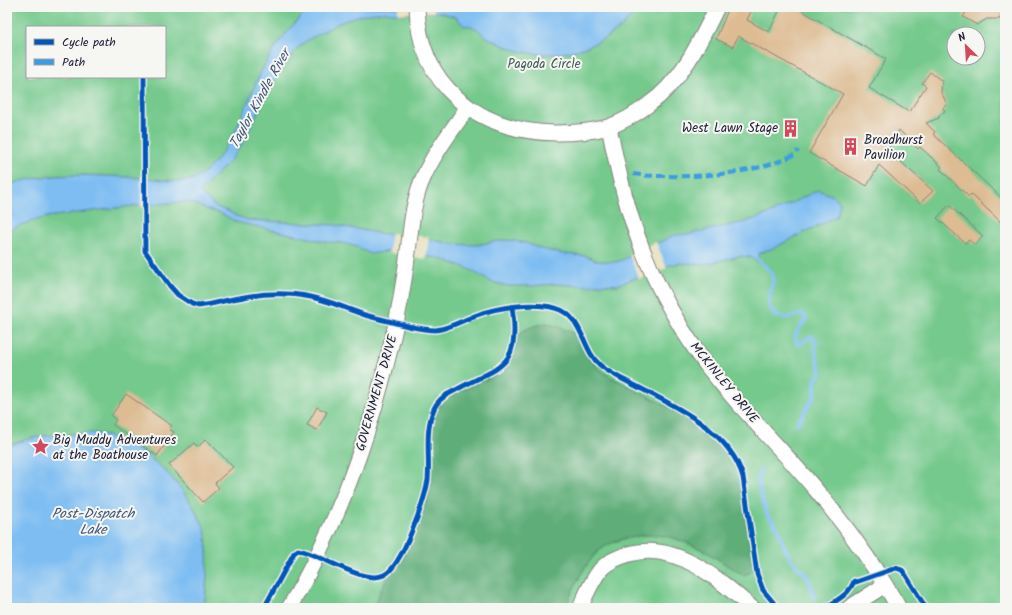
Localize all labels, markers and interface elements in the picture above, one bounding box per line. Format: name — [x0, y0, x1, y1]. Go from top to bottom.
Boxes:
legend — [26, 26, 166, 78]
north arrow — [946, 26, 986, 66]
text: N — [955, 28, 969, 47]
text: Cycle path — [62, 33, 116, 52]
water label: Taylor Kindle River — [224, 42, 298, 153]
text: Path — [62, 53, 85, 72]
park label: Pagoda Circle — [507, 54, 581, 75]
place label: West Lawn Stage — [682, 118, 778, 139]
building icon: West Lawn Stage — [781, 118, 801, 138]
place label: Broadhurst Pavilion — [864, 130, 924, 166]
building icon: Broadhurst Pavilion — [841, 137, 861, 157]
street label: GOVERNMENT DRIVE — [350, 332, 404, 454]
street label: MCKINLEY DRIVE — [684, 337, 764, 429]
place label: Big Muddy Adventures at the Boathouse — [53, 430, 177, 466]
place icon: Big Muddy Adventures at the Boathouse — [30, 437, 50, 457]
water label: Post-Dispatch Lake — [52, 503, 136, 541]

